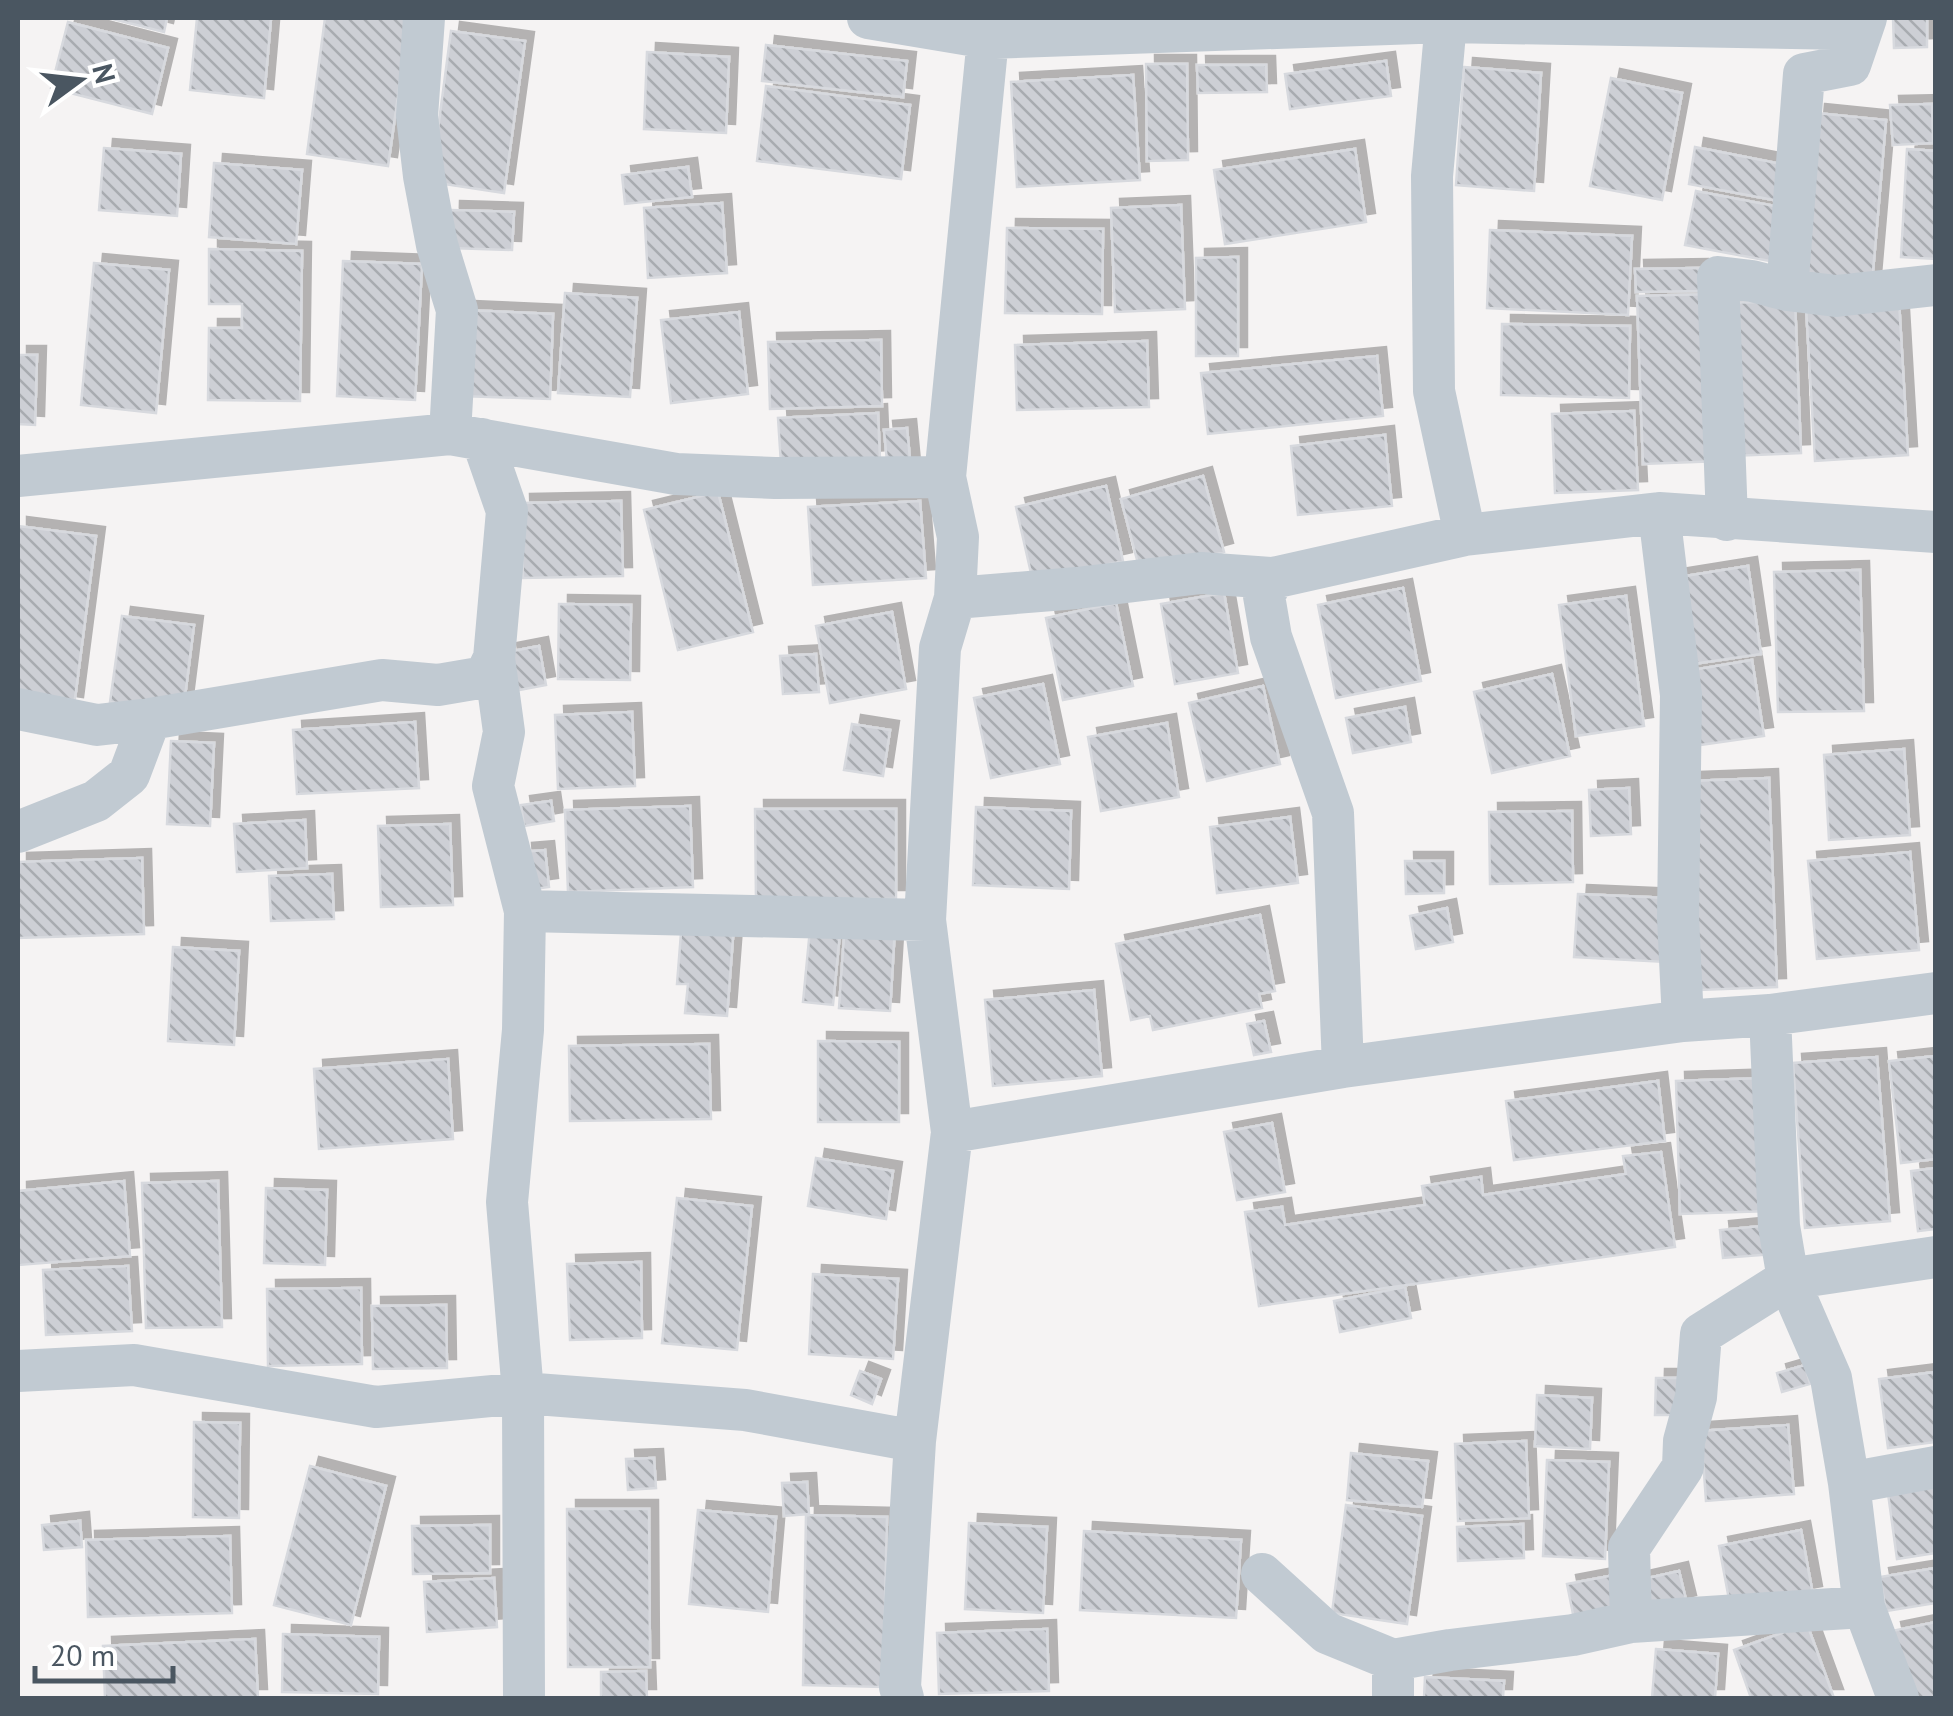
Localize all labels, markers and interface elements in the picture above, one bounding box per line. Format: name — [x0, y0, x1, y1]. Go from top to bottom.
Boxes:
north arrow — [30, 30, 130, 130]
text: N — [84, 60, 125, 87]
scale bar — [35, 1621, 172, 1683]
text: 20 m — [50, 1635, 115, 1674]

